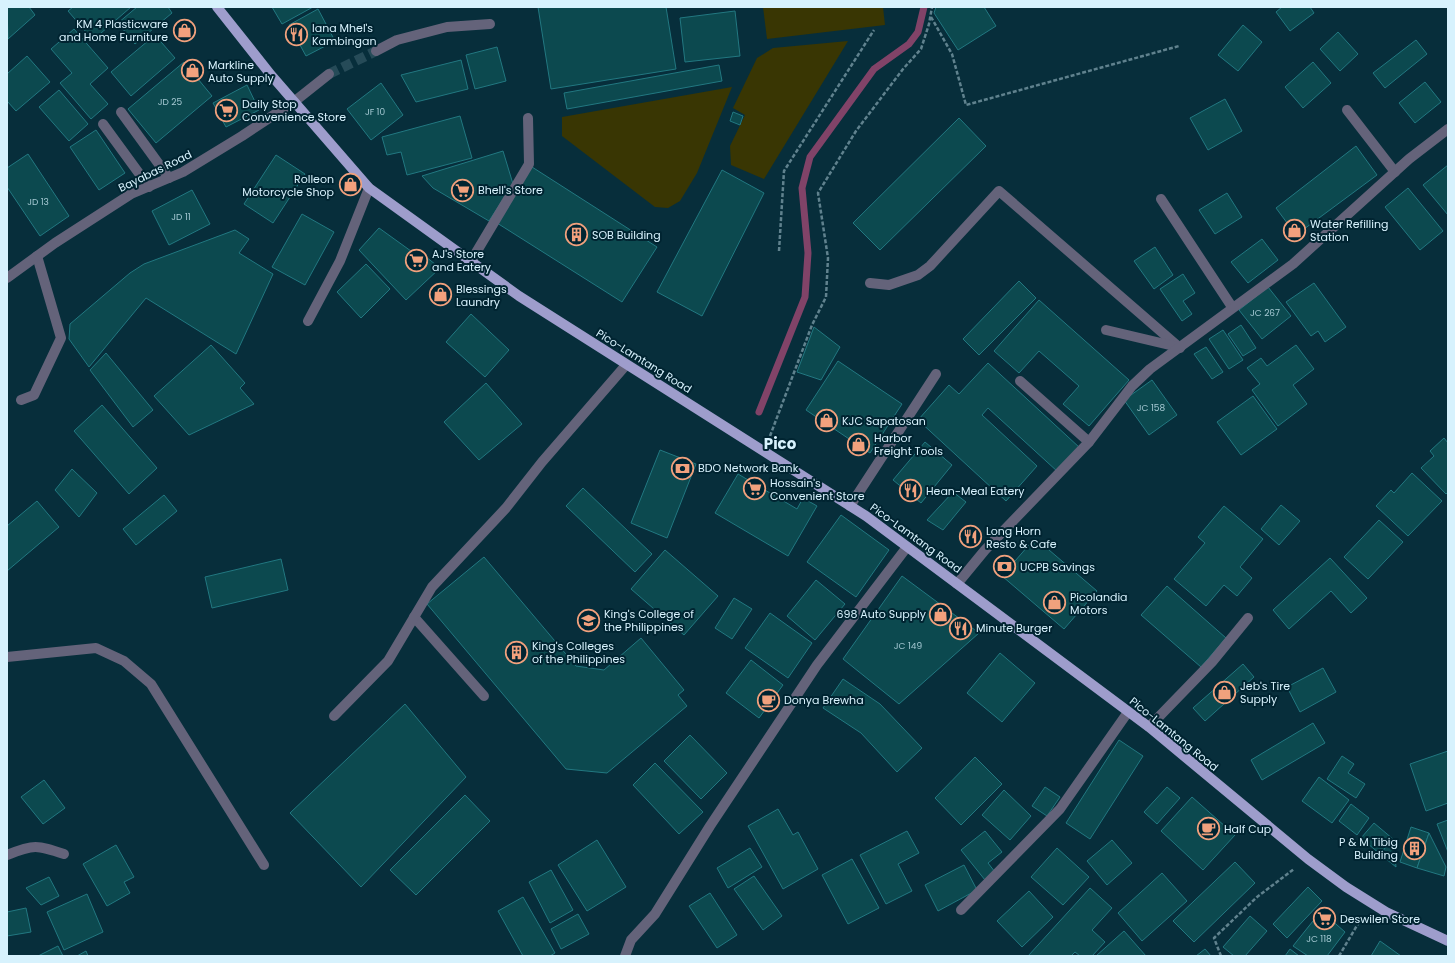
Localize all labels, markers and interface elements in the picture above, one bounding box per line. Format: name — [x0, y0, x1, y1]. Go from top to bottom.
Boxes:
place label: KM 4 Plasticware and Home Furniture — [59, 16, 168, 45]
shop icon: KM 4 Plasticware and Home Furniture — [171, 17, 197, 43]
place label: Iana Mhel's Kambingan — [312, 20, 376, 49]
restaurant icon: Iana Mhel's Kambingan — [284, 21, 310, 47]
place label: Markline Auto Supply — [208, 57, 275, 86]
shop icon: Markline Auto Supply — [179, 58, 205, 84]
house number: JD 25 — [158, 96, 183, 108]
place label: Daily Stop Convenience Store — [242, 96, 346, 125]
supermarket icon: Daily Stop Convenience Store — [214, 97, 240, 123]
house number: JF 10 — [365, 106, 385, 118]
street label: Bayabas Road — [116, 146, 194, 196]
place label: Rolleon Motorcycle Shop — [242, 171, 334, 200]
shop icon: Rolleon Motorcycle Shop — [337, 172, 363, 198]
supermarket icon: Bhell's Store — [449, 177, 475, 203]
place label: Bhell's Store — [478, 182, 543, 198]
house number: JD 13 — [27, 196, 49, 208]
house number: JD 11 — [171, 211, 191, 223]
place label: Water Refilling Station — [1310, 216, 1388, 245]
shop icon: Water Refilling Station — [1281, 217, 1307, 243]
building icon: SOB Building — [564, 222, 590, 248]
place label: SOB Building — [592, 227, 661, 243]
place label: AJ's Store and Eatery — [432, 246, 492, 275]
supermarket icon: AJ's Store and Eatery — [403, 247, 429, 273]
place label: Blessings Laundry — [456, 281, 507, 310]
shop icon: Blessings Laundry — [428, 282, 454, 308]
house number: JC 267 — [1250, 307, 1280, 319]
street label: Pico-Lamtang Road — [593, 325, 695, 397]
house number: JC 158 — [1137, 402, 1165, 414]
shop icon: KJC Sapatosan — [813, 408, 839, 434]
place label: KJC Sapatosan — [842, 413, 926, 429]
place label: Harbor Freight Tools — [874, 430, 943, 459]
shop icon: Harbor Freight Tools — [845, 431, 871, 457]
district label: Pico — [764, 433, 797, 454]
bank icon: BDO Network Bank — [670, 455, 696, 481]
place label: BDO Network Bank — [698, 460, 799, 476]
place label: Hossain's Convenient Store — [770, 475, 865, 504]
supermarket icon: Hossain's Convenient Store — [741, 476, 767, 502]
restaurant icon: Hean-Meal Eatery — [897, 478, 923, 504]
place label: Hean-Meal Eatery — [926, 483, 1025, 499]
street label: Pico-Lamtang Road — [867, 499, 965, 577]
place label: Long Horn Resto & Cafe — [986, 523, 1057, 552]
restaurant icon: Long Horn Resto & Cafe — [958, 524, 984, 550]
bank icon: UCPB Savings — [992, 554, 1018, 580]
place label: UCPB Savings — [1020, 559, 1095, 575]
place label: Picolandia Motors — [1070, 589, 1128, 618]
shop icon: Picolandia Motors — [1041, 590, 1067, 616]
shop icon: 698 Auto Supply — [928, 601, 954, 627]
place label: King's College of the Philippines — [604, 606, 694, 635]
place label: 698 Auto Supply — [837, 606, 927, 622]
school or university icon: King's College of the Philippines — [575, 607, 601, 633]
restaurant icon: Minute Burger — [948, 615, 974, 641]
place label: Minute Burger — [976, 620, 1052, 636]
place label: King's Colleges of the Philippines — [532, 638, 625, 667]
building icon: King's Colleges of the Philippines — [503, 639, 529, 665]
house number: JC 149 — [894, 640, 922, 652]
place label: Jeb's Tire Supply — [1240, 678, 1290, 707]
shop icon: Jeb's Tire Supply — [1211, 679, 1237, 705]
cafe icon: Donya Brewha — [756, 687, 782, 713]
place label: Donya Brewha — [784, 692, 864, 708]
street label: Pico-Lamtang Road — [1126, 693, 1222, 775]
cafe icon: Half Cup — [1195, 816, 1221, 842]
place label: Half Cup — [1224, 821, 1271, 837]
place label: P & M Tibig Building — [1339, 834, 1398, 863]
building icon: P & M Tibig Building — [1401, 835, 1427, 861]
supermarket icon: Deswilen Store — [1311, 906, 1337, 932]
place label: Deswilen Store — [1340, 911, 1420, 927]
house number: JC 118 — [1306, 933, 1332, 945]

